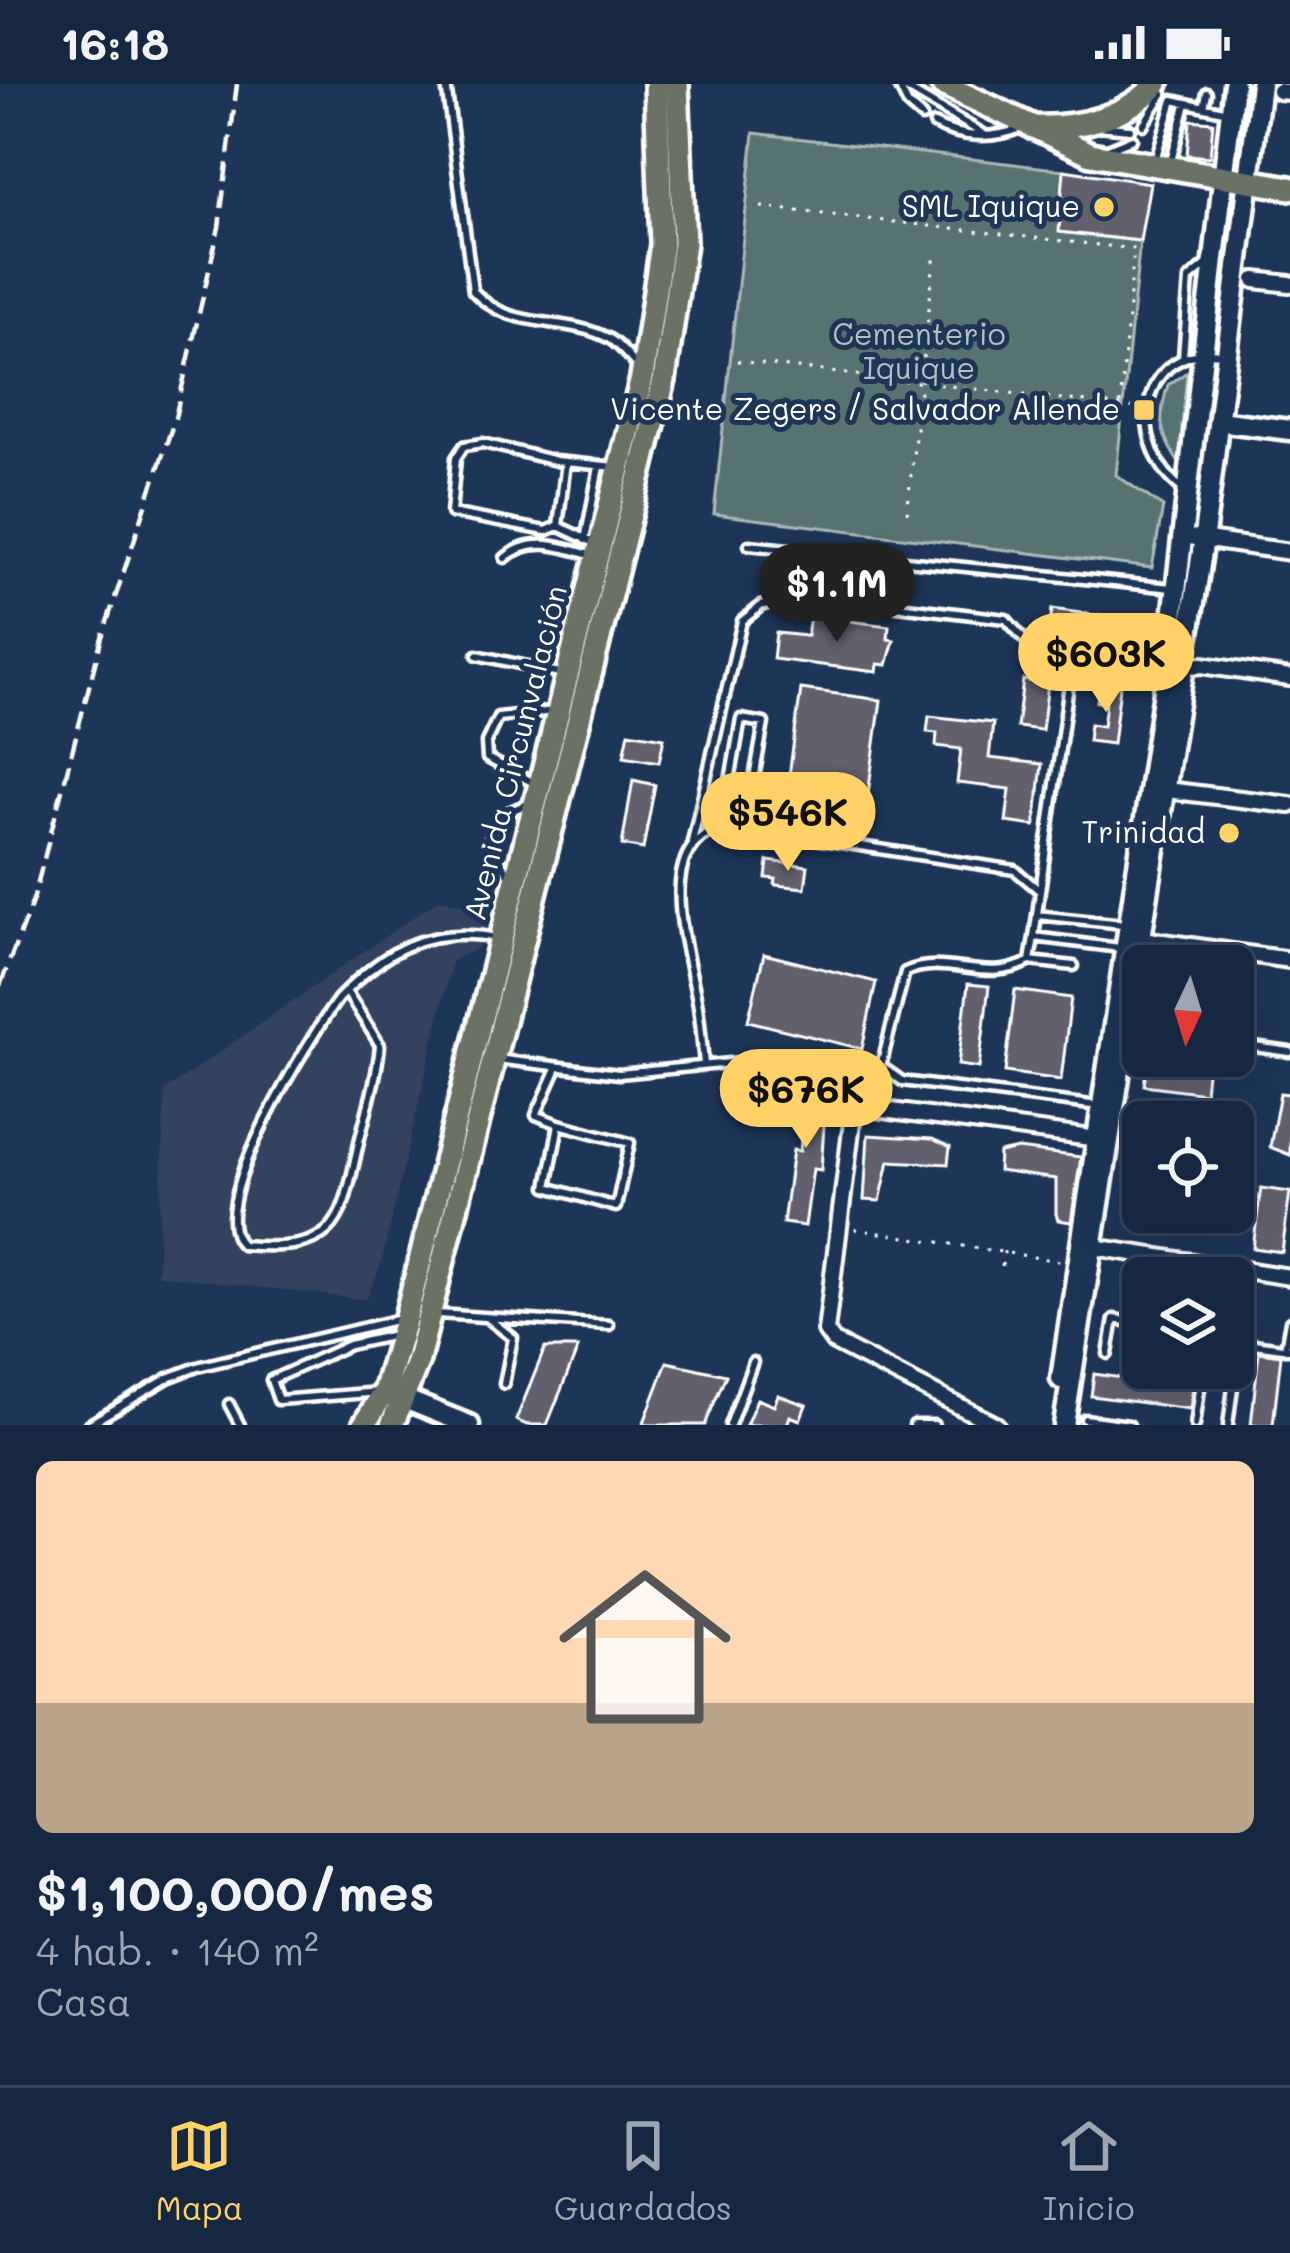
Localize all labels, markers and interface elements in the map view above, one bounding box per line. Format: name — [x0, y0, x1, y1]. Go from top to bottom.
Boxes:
text: 16:18 — [60, 13, 169, 71]
place label: SML Iquique — [902, 185, 1080, 225]
marker: SML Iquique — [1091, 194, 1117, 220]
park label: Cementerio Iquique — [833, 313, 1005, 387]
place label: Vicente Zegers / Salvador Allende — [610, 388, 1120, 428]
marker: Vicente Zegers / Salvador Allende — [1131, 397, 1157, 423]
pin: $1.1M — [753, 543, 921, 645]
text: $1.1M — [786, 556, 888, 607]
street label: Avenida Circunvalación — [453, 581, 575, 924]
pin: $603K — [1022, 613, 1190, 715]
text: $603K — [1045, 626, 1167, 677]
pin: $546K — [704, 772, 872, 874]
text: $546K — [728, 785, 848, 836]
place label: Trinidad — [1082, 811, 1205, 851]
marker: Trinidad — [1216, 820, 1242, 846]
north arrow — [1122, 945, 1254, 1077]
map controls — [1122, 945, 1254, 1389]
pin: $676K — [722, 1049, 890, 1151]
text: $676K — [747, 1062, 865, 1113]
button: locate — [1122, 1101, 1254, 1233]
button: layers — [1122, 1257, 1254, 1389]
icon: home — [537, 1539, 753, 1755]
text: $1,100,000/mes — [36, 1857, 434, 1924]
text: 4 hab. · 140 m² — [36, 1924, 319, 1975]
text: Casa — [36, 1975, 131, 2026]
tab: Mapa — [155, 2113, 243, 2228]
tab: Guardados — [554, 2113, 732, 2228]
tab: Inicio — [1043, 2113, 1135, 2228]

